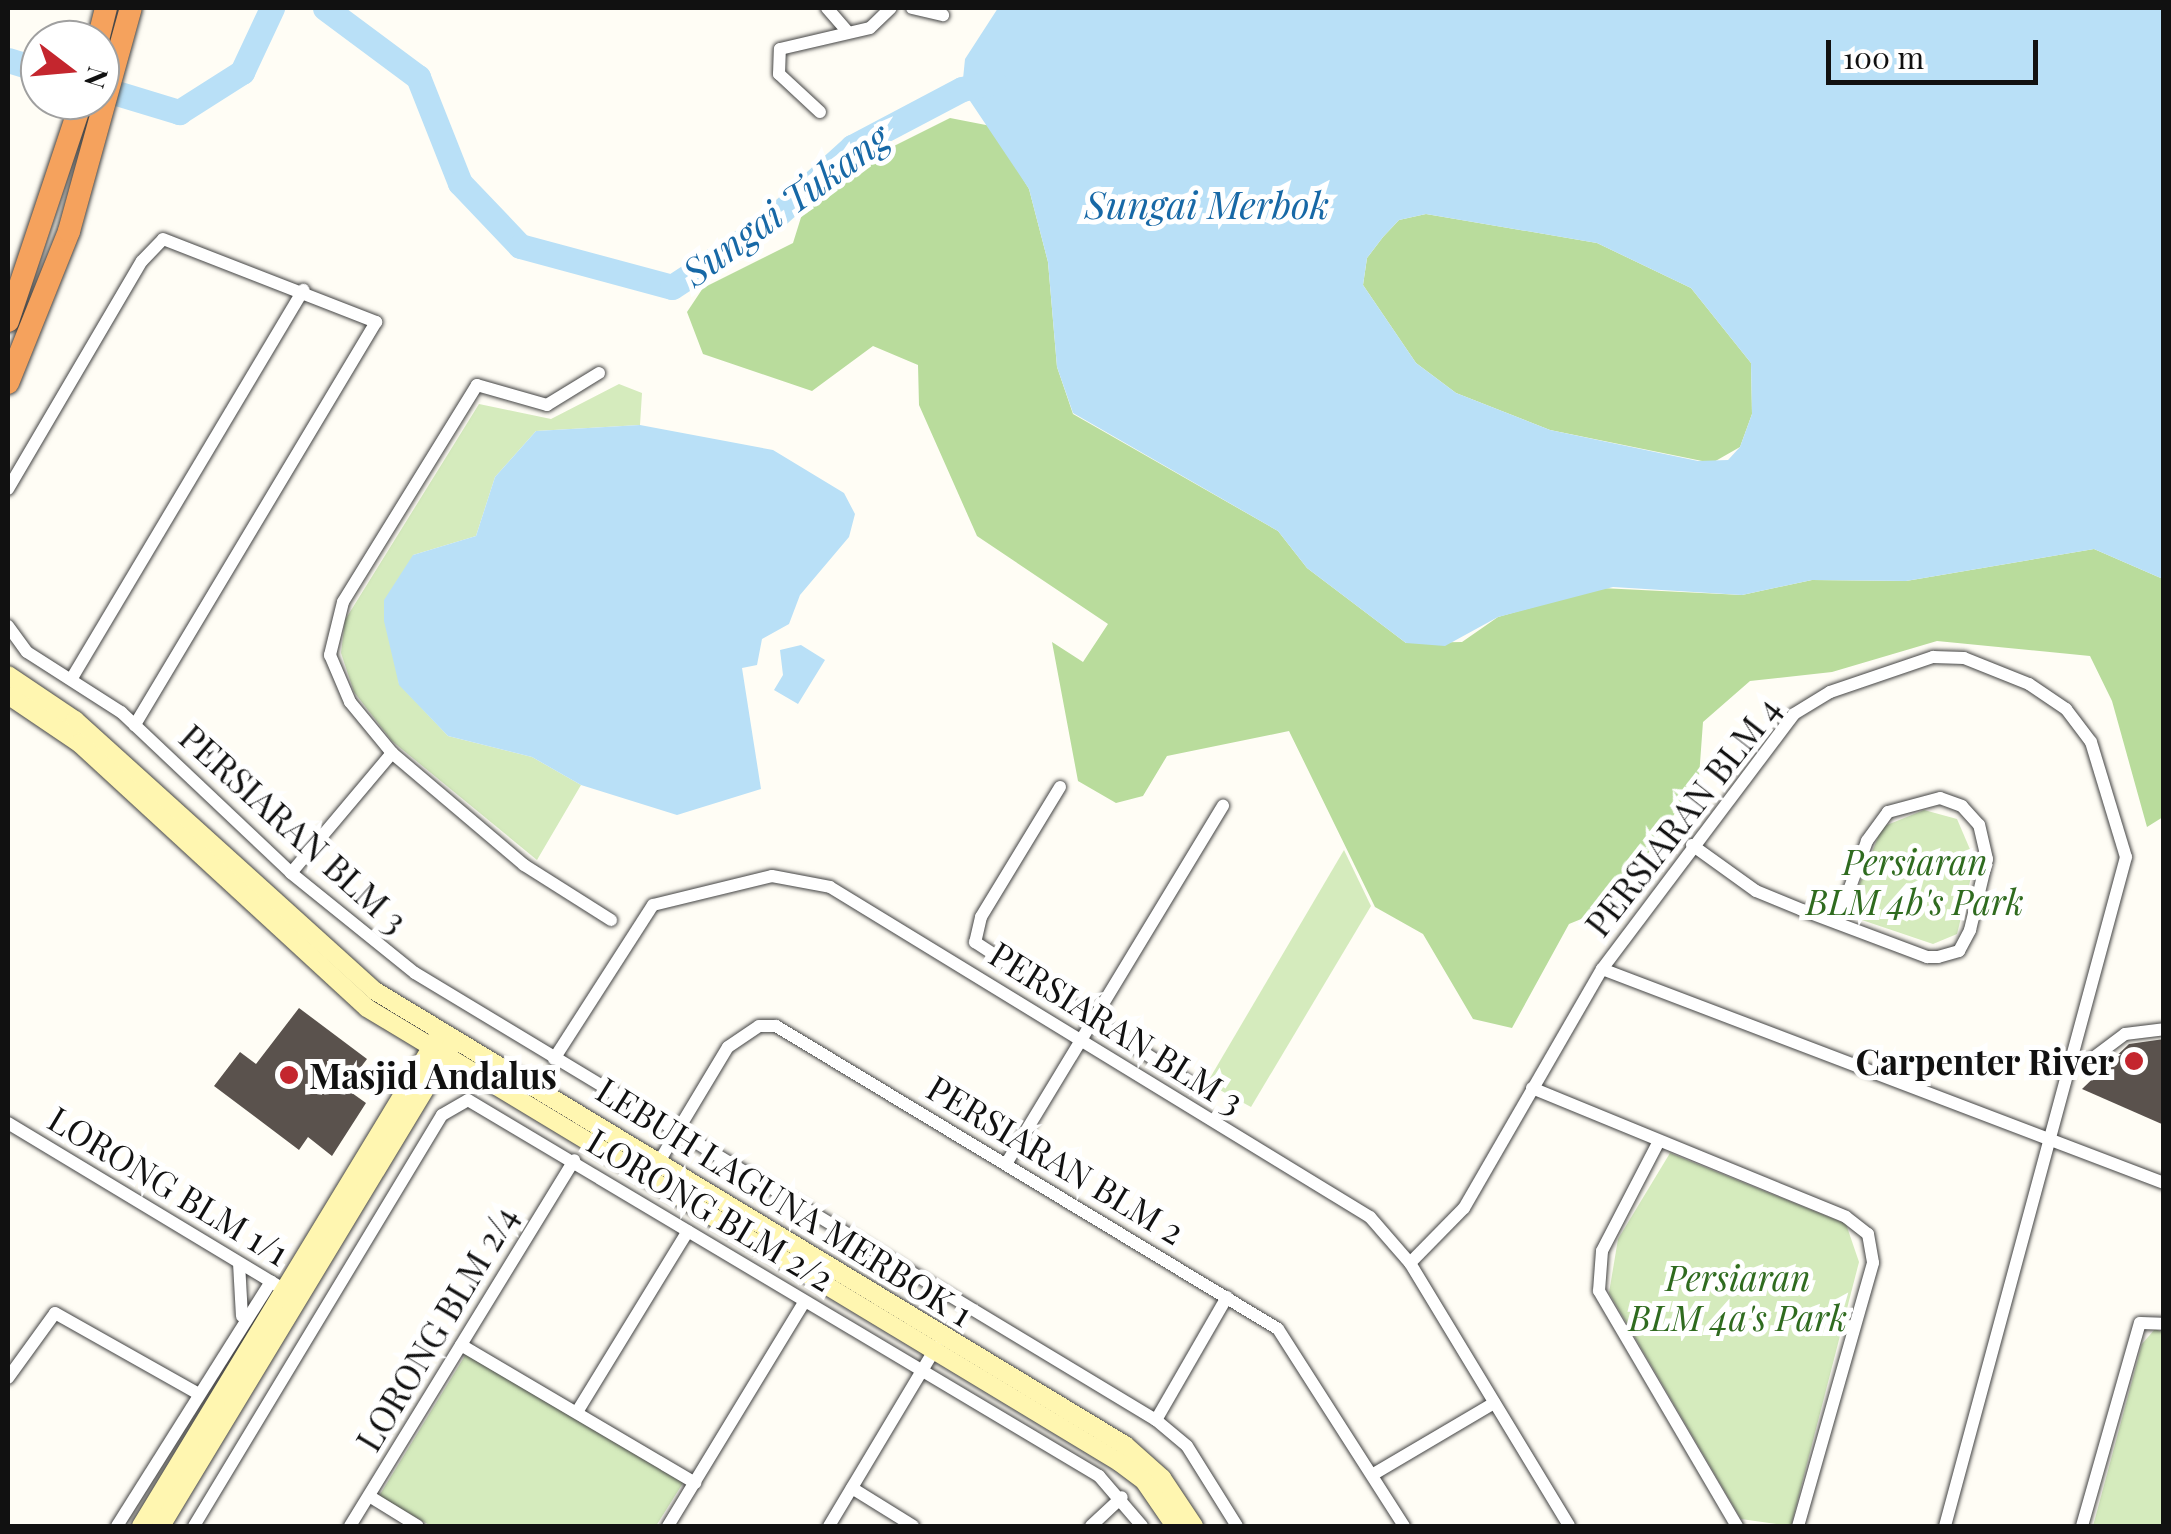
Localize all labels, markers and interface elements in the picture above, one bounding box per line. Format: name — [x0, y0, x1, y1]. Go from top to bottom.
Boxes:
north arrow — [20, 20, 120, 120]
scale bar — [1831, 20, 2044, 82]
text: 100 m — [1843, 37, 1924, 77]
text: N — [77, 63, 118, 93]
water label: Sungai Tukang — [673, 114, 897, 294]
water label: Sungai Merbok — [1085, 181, 1329, 227]
street label: PERSIARAN BLM 4 — [1575, 688, 1789, 944]
street label: PERSIARAN BLM 3 — [172, 715, 416, 941]
park label: Persiaran BLM 4b's Park — [1806, 840, 2024, 922]
street label: PERSIARAN BLM 3 — [982, 932, 1252, 1122]
place label: Carpenter River — [1855, 1040, 2114, 1082]
marker: Carpenter River — [2123, 1050, 2145, 1072]
place label: Masjid Andalus — [309, 1054, 558, 1096]
marker: Masjid Andalus — [278, 1064, 300, 1086]
street label: PERSIARAN BLM 2 — [920, 1066, 1192, 1252]
street label: LEBUH LAGUNA MERBOK 1 — [589, 1068, 981, 1334]
street label: LORONG BLM 1/1 — [41, 1097, 297, 1273]
street label: LORONG BLM 2/2 — [580, 1119, 842, 1299]
street label: LORONG BLM 2/4 — [346, 1198, 526, 1458]
park label: Persiaran BLM 4a's Park — [1629, 1256, 1847, 1338]

